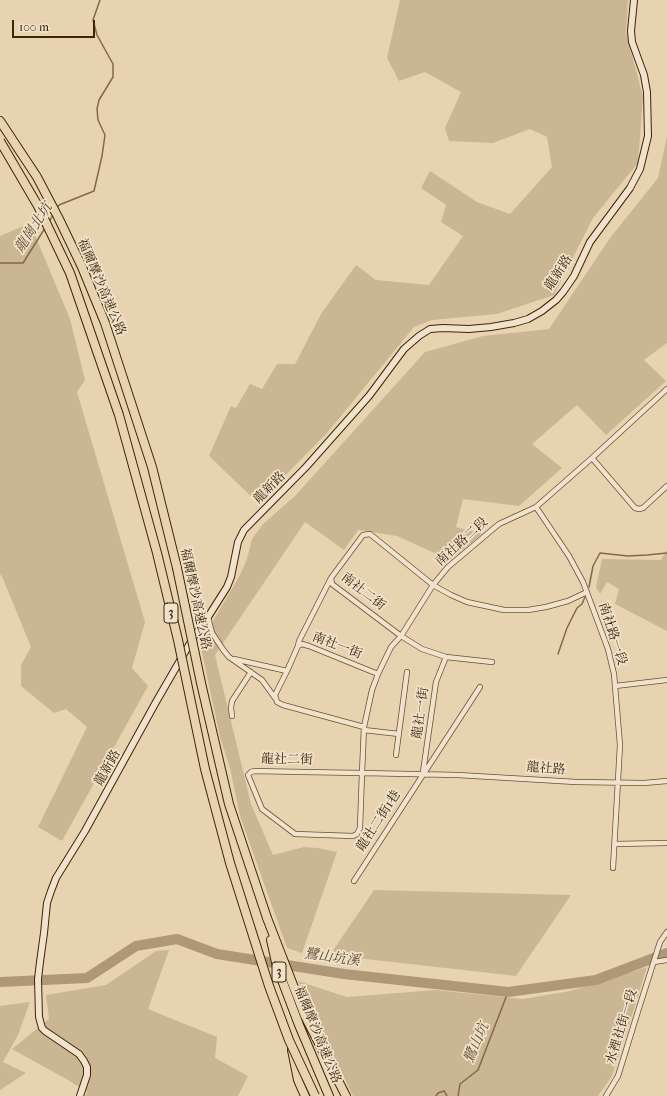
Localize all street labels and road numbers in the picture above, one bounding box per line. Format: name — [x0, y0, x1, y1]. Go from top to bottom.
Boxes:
street label: 福爾摩沙高速公路 — [74, 236, 128, 338]
street label: 龍新路 — [542, 252, 576, 294]
street label: 龍新路 — [251, 469, 289, 507]
street label: 南社路二段 — [433, 514, 491, 570]
street label: 福爾摩沙高速公路 — [177, 547, 213, 651]
street label: 南社二街 — [338, 570, 388, 614]
street label: 南社路一段 — [595, 601, 629, 667]
road number: 3 — [164, 603, 178, 623]
street label: 南社一街 — [310, 629, 364, 663]
street label: 龍社一街 — [410, 686, 432, 740]
street label: 龍新路 — [92, 747, 124, 789]
street label: 龍社二街 — [261, 752, 313, 768]
street label: 龍社路 — [526, 760, 566, 778]
street label: 龍社二街1巷 — [353, 788, 405, 854]
road number: 3 — [272, 962, 286, 982]
street label: 福爾摩沙高速公路 — [290, 984, 344, 1086]
street label: 水裡社街一段 — [603, 987, 641, 1067]

